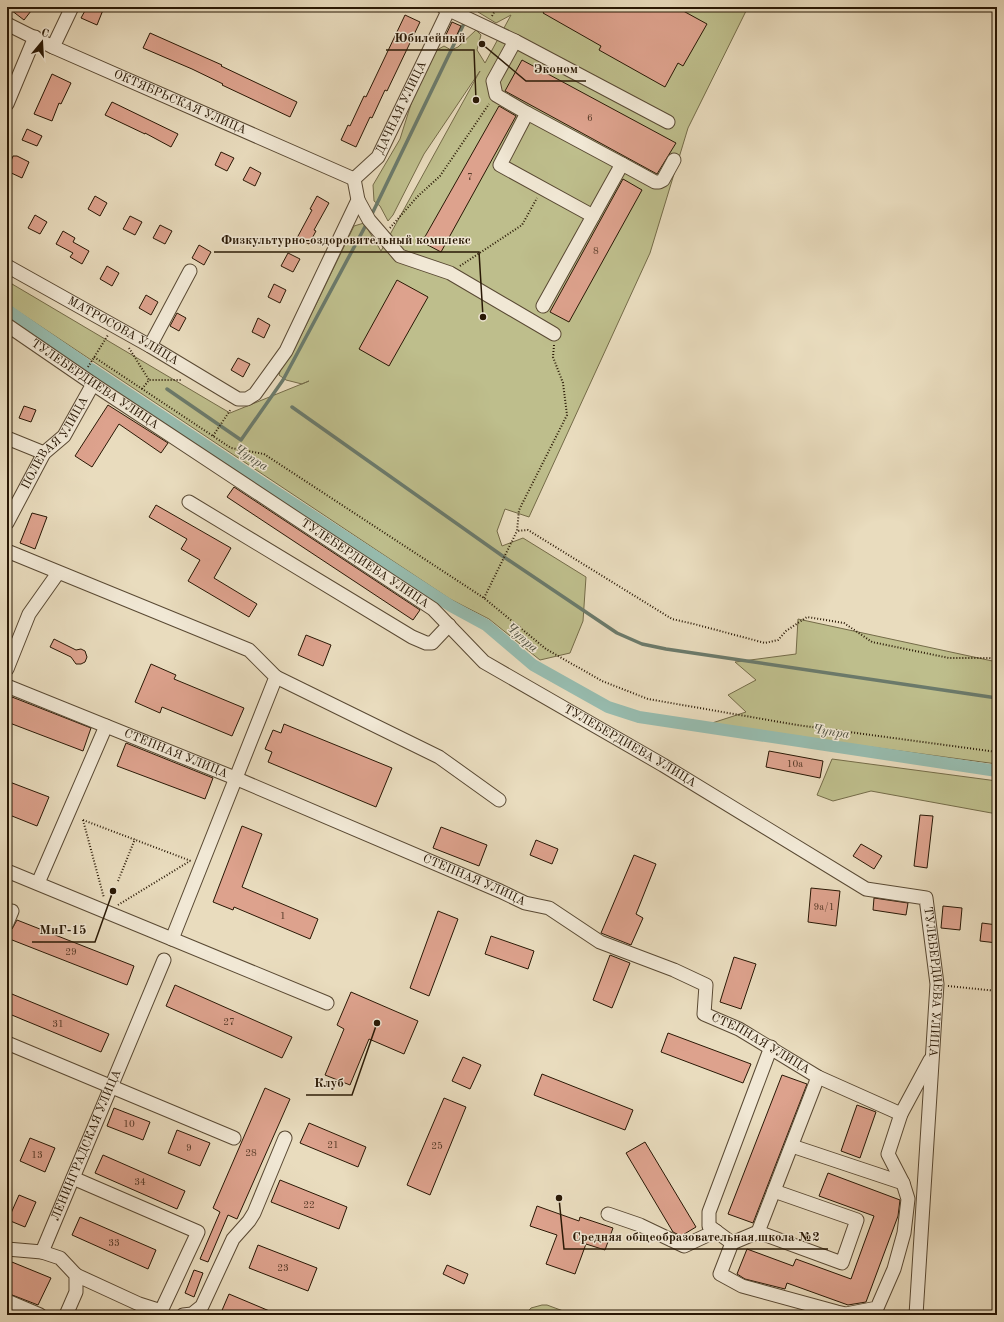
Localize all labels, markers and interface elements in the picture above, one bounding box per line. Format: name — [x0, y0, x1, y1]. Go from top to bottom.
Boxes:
north arrow — [22, 22, 62, 62]
callout: Юбилейный — [386, 25, 474, 50]
text: С — [39, 28, 50, 40]
text: Юбилейный — [394, 32, 466, 45]
callout: Эконом — [526, 56, 586, 81]
street label: ДАЧНАЯ УЛИЦА — [374, 59, 429, 156]
text: Эконом — [534, 63, 578, 76]
street label: ОКТЯБРЬСКАЯ УЛИЦА — [112, 68, 248, 137]
house number: 6 — [587, 113, 593, 123]
house number: 7 — [467, 172, 473, 182]
callout: Физкультурно-оздоровительный комплекс — [214, 227, 479, 252]
text: Физкультурно-оздоровительный комплекс — [221, 234, 471, 247]
house number: 8 — [593, 246, 599, 256]
street label: МАТРОСОВА УЛИЦА — [65, 295, 181, 368]
street label: ТУЛЕБЕРДИЕВА УЛИЦА — [29, 337, 161, 432]
street label: ПОЛЕВАЯ УЛИЦА — [20, 395, 91, 491]
water label: Чупра — [232, 442, 270, 474]
street label: ТУЛЕБЕРДИЕВА УЛИЦА — [298, 517, 431, 610]
water label: Чупра — [504, 621, 540, 655]
street label: ТУЛЕБЕРДИЕВА УЛИЦА — [562, 703, 698, 790]
water label: Чупра — [811, 723, 851, 741]
street label: СТЕПНАЯ УЛИЦА — [122, 728, 229, 780]
house number: 10а — [787, 759, 803, 769]
street label: СТЕПНАЯ УЛИЦА — [421, 853, 527, 908]
house number: 9а/1 — [813, 902, 835, 912]
street label: ТУЛЕБЕРДИЕВА УЛИЦА — [921, 906, 943, 1057]
house number: 1 — [280, 911, 286, 921]
callout: МиГ-15 — [32, 917, 95, 942]
text: МиГ-15 — [39, 924, 87, 937]
house number: 29 — [65, 947, 77, 957]
street label: СТЕПНАЯ УЛИЦА — [709, 1012, 812, 1076]
house number: 27 — [223, 1017, 235, 1027]
house number: 31 — [52, 1019, 64, 1029]
street label: ЛЕНИНГРАДСКАЯ УЛИЦА — [50, 1068, 123, 1223]
callout: Клуб — [306, 1070, 352, 1095]
text: Клуб — [314, 1077, 344, 1090]
house number: 10 — [123, 1119, 135, 1129]
house number: 21 — [327, 1140, 339, 1150]
house number: 25 — [431, 1141, 443, 1151]
house number: 9 — [186, 1143, 192, 1153]
house number: 28 — [245, 1148, 257, 1158]
house number: 13 — [31, 1150, 43, 1160]
house number: 34 — [134, 1177, 146, 1187]
house number: 22 — [303, 1200, 315, 1210]
callout: Средняя общеобразовательная школа №2 — [564, 1224, 828, 1249]
text: Средняя общеобразовательная школа №2 — [572, 1231, 820, 1244]
house number: 33 — [108, 1238, 120, 1248]
house number: 23 — [277, 1263, 289, 1273]

